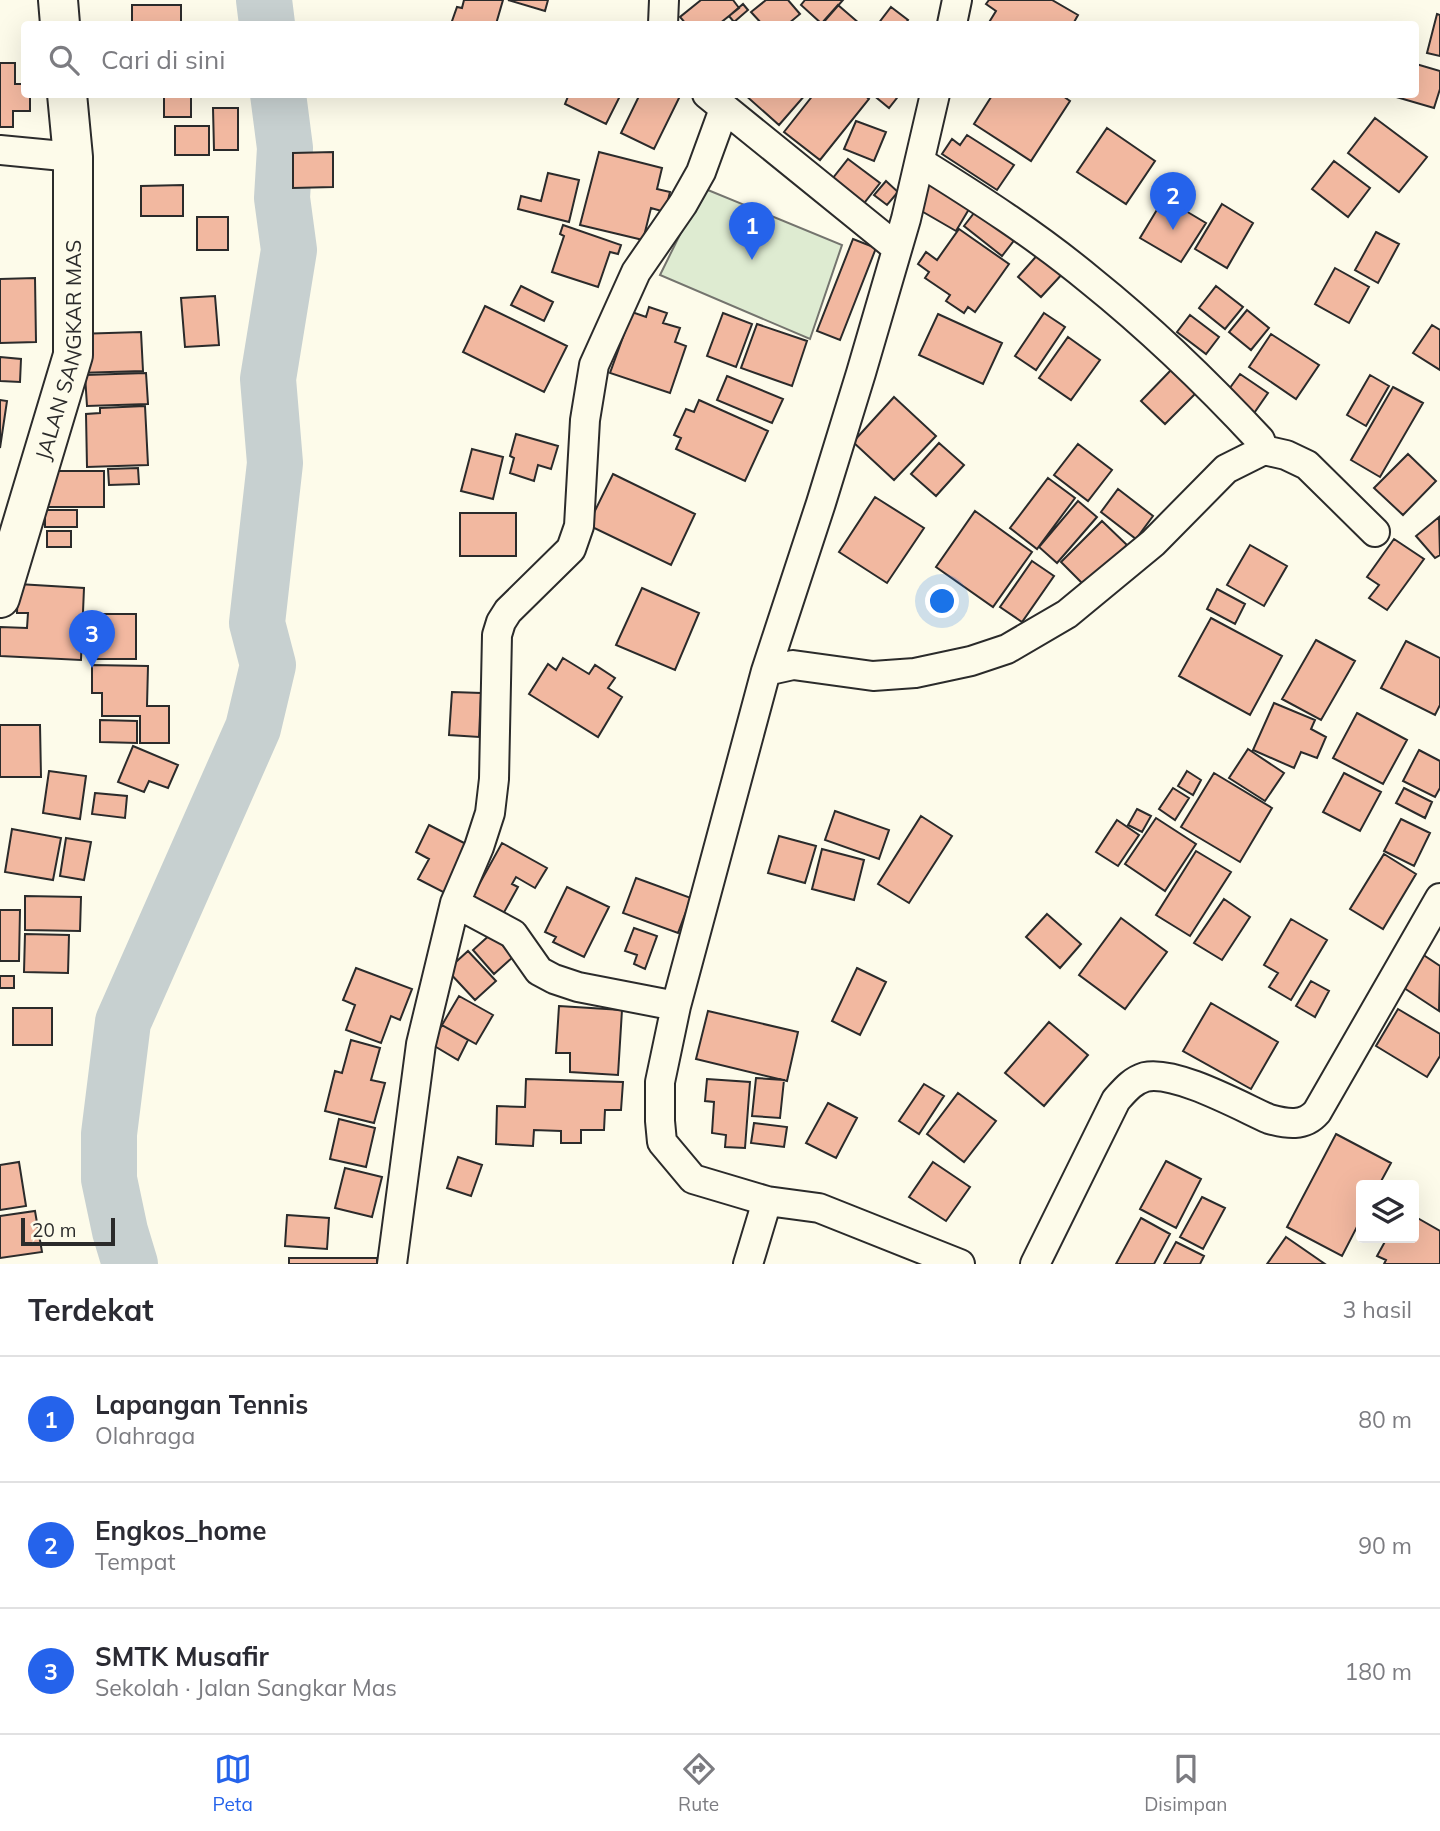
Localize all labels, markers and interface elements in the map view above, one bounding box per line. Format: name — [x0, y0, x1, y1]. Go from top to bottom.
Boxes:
search box — [21, 21, 1419, 98]
icon: search — [45, 41, 83, 79]
text: Cari di sini — [101, 43, 225, 76]
pin: 2 — [1150, 172, 1196, 230]
pin: 1 — [729, 202, 775, 260]
street label: JALAN SANGKAR MAS — [29, 240, 87, 463]
your location — [925, 584, 959, 618]
pin: 3 — [69, 610, 115, 668]
map controls — [1356, 1180, 1419, 1243]
button: layers — [1356, 1180, 1419, 1243]
scale bar — [21, 1215, 116, 1247]
text: 20 m — [32, 1218, 76, 1242]
text: Terdekat — [28, 1291, 154, 1329]
text: 3 hasil — [1343, 1295, 1412, 1324]
text: Lapangan Tennis — [95, 1388, 308, 1421]
text: 1 — [44, 1405, 58, 1434]
text: 80 m — [1358, 1405, 1412, 1434]
text: Olahraga — [95, 1421, 195, 1450]
text: Engkos_home — [95, 1514, 267, 1547]
text: 2 — [44, 1531, 58, 1560]
text: 90 m — [1358, 1531, 1412, 1560]
text: Tempat — [95, 1547, 176, 1576]
text: SMTK Musafir — [95, 1640, 269, 1673]
text: 3 — [44, 1657, 58, 1686]
text: 180 m — [1344, 1657, 1412, 1686]
text: Sekolah · Jalan Sangkar Mas — [95, 1673, 397, 1702]
tab: Peta — [213, 1750, 253, 1816]
tab: Rute — [678, 1750, 719, 1816]
tab: Disimpan — [1144, 1750, 1227, 1816]

